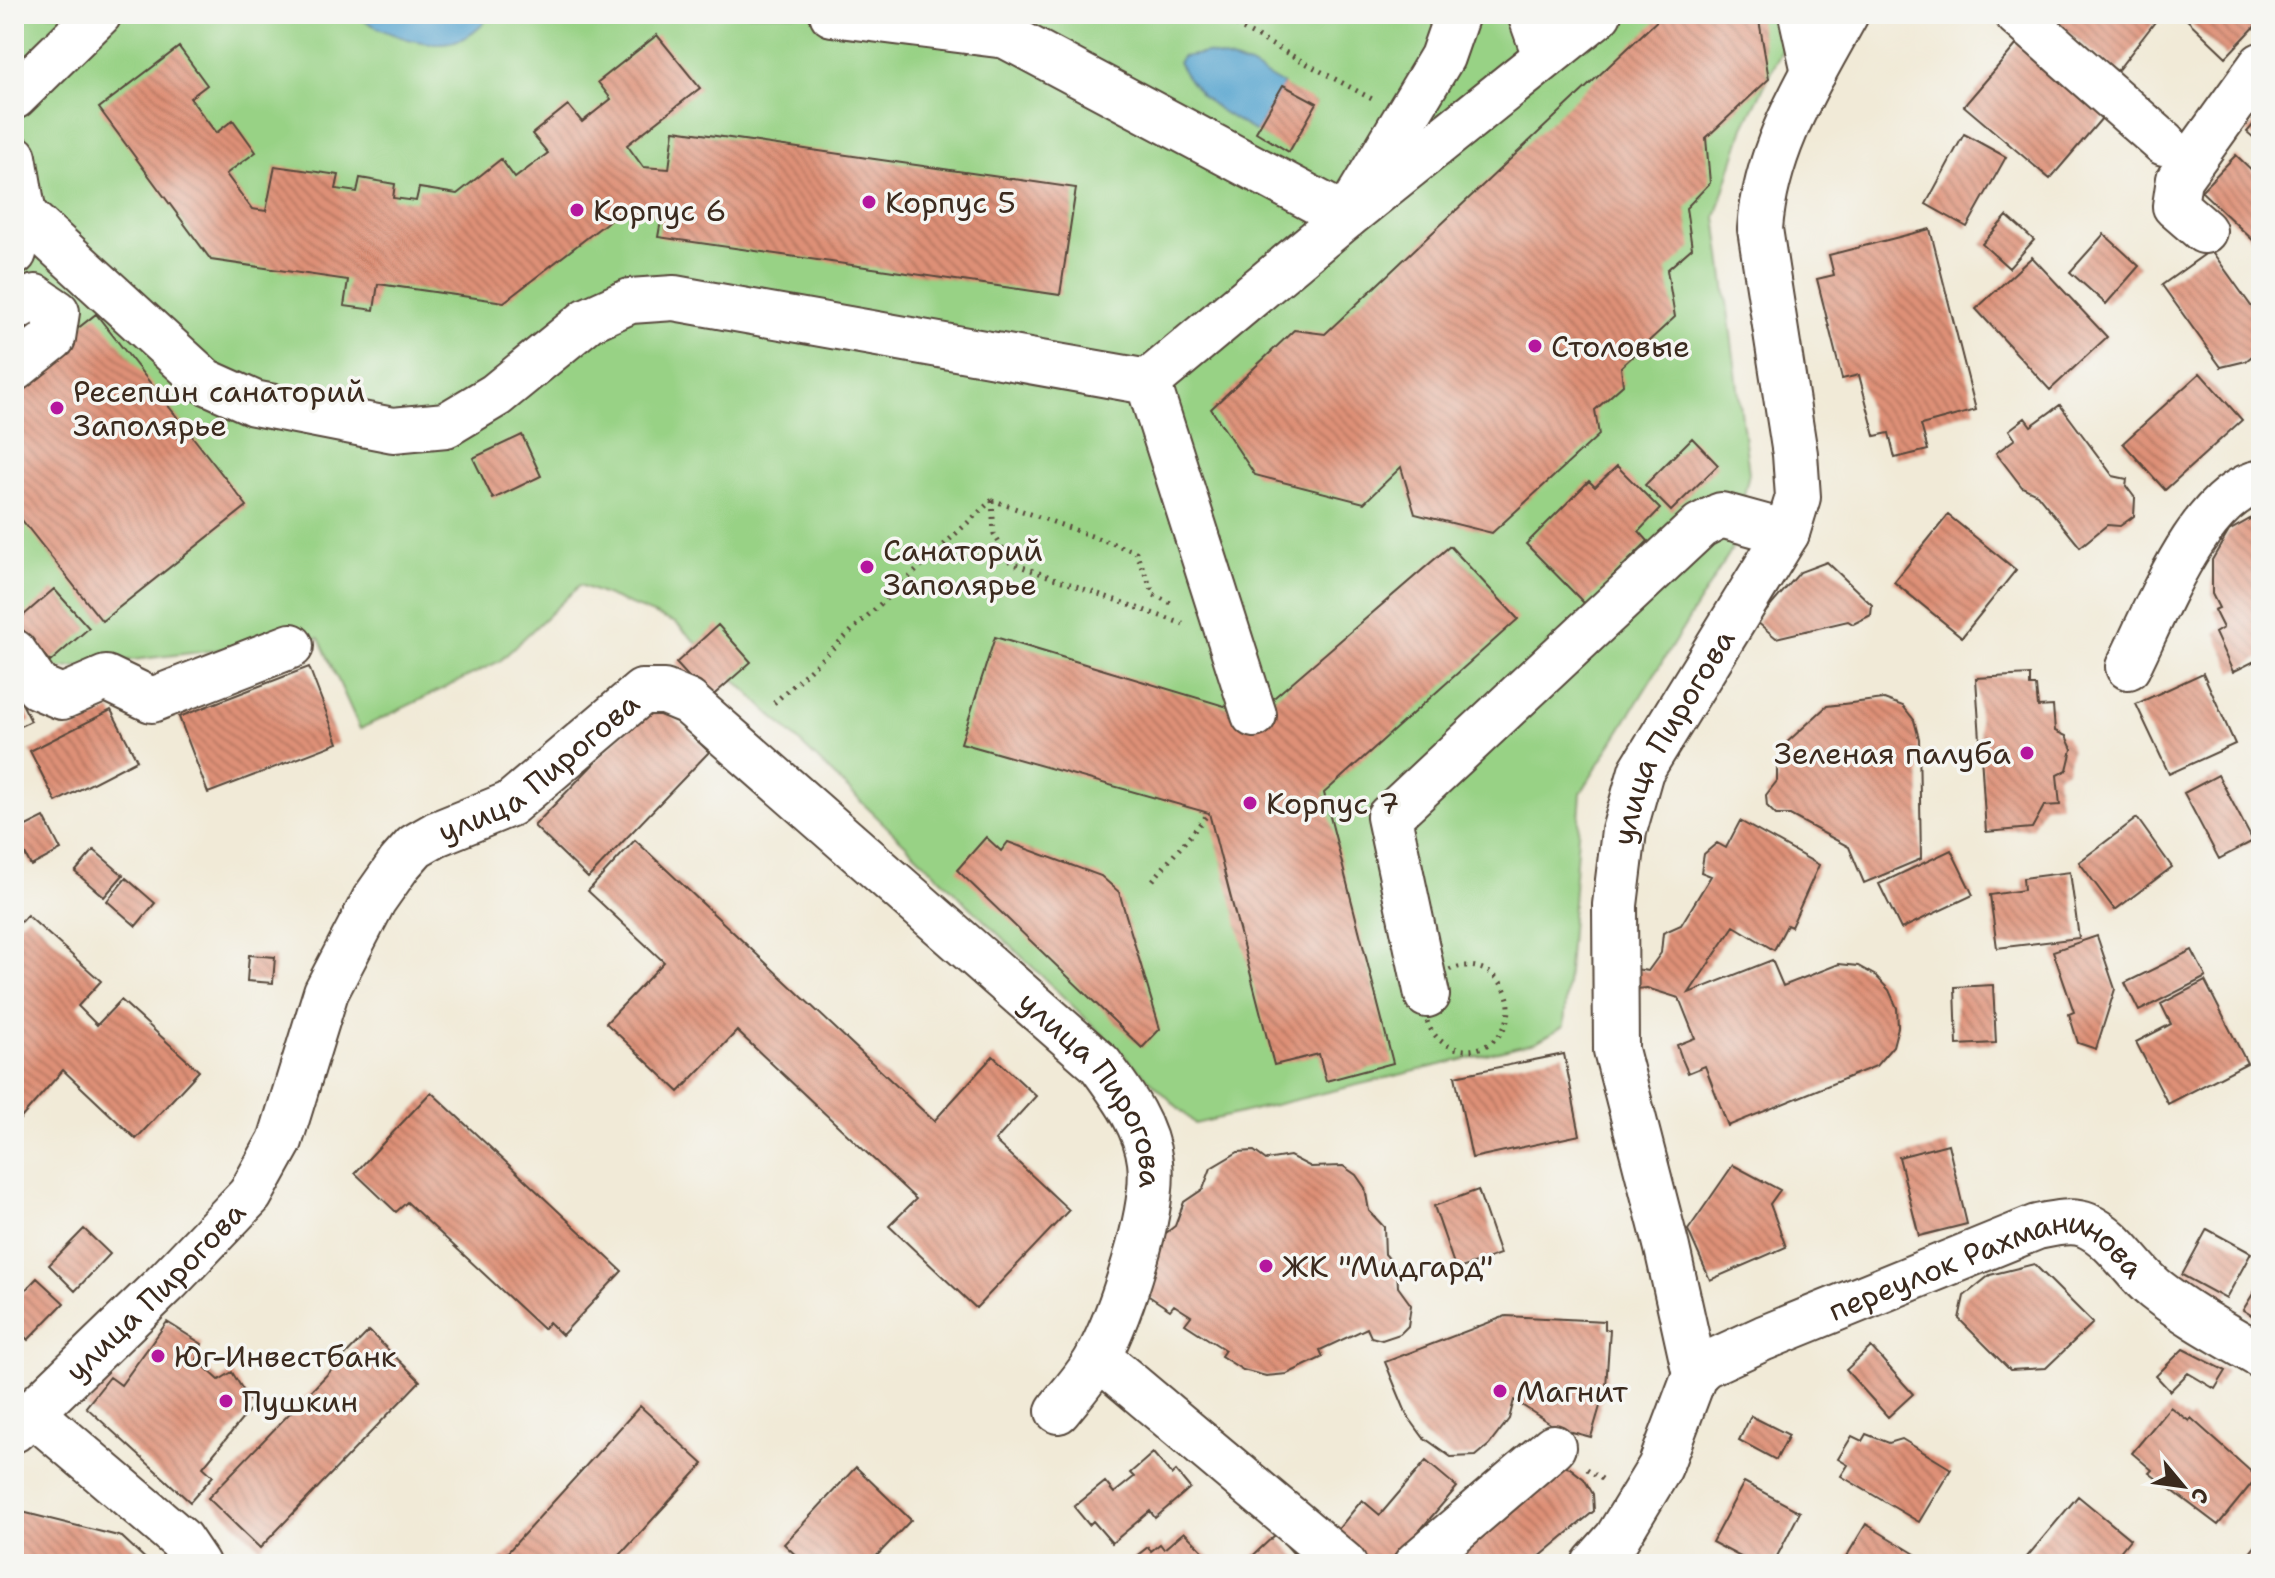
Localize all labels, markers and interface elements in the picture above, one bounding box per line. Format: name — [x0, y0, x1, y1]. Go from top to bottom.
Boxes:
place label: Корпус 5 — [885, 182, 1016, 223]
place label: Корпус 6 — [593, 190, 727, 231]
marker: Корпус 5 — [860, 193, 878, 211]
marker: Корпус 6 — [568, 201, 586, 219]
place label: Столовые — [1551, 326, 1690, 367]
marker: Столовые — [1526, 337, 1544, 355]
place label: Ресепшн санаторий Заполярье — [73, 371, 365, 446]
marker: Ресепшн санаторий Заполярье — [48, 399, 66, 417]
place label: Санаторий Заполярье — [883, 530, 1043, 605]
marker: Санаторий Заполярье — [858, 558, 876, 576]
street label: улица Пирогова — [1602, 621, 1744, 847]
street label: улица Пирогова — [432, 683, 648, 852]
place label: Зеленая палуба — [1774, 733, 2011, 774]
marker: Зеленая палуба — [2018, 744, 2036, 762]
place label: Корпус 7 — [1266, 783, 1400, 824]
marker: Корпус 7 — [1241, 794, 1259, 812]
street label: улица Пирогова — [1010, 981, 1171, 1189]
street label: улица Пирогова — [56, 1192, 254, 1390]
street label: переулок Рахманинова — [1822, 1201, 2154, 1330]
place label: ЖК "Мидгард" — [1282, 1246, 1493, 1287]
marker: ЖК "Мидгард" — [1257, 1257, 1275, 1275]
place label: Юг-Инвестбанк — [174, 1336, 397, 1377]
marker: Юг-Инвестбанк — [149, 1347, 167, 1365]
place label: Магнит — [1516, 1371, 1629, 1412]
place label: Пушкин — [242, 1381, 358, 1422]
marker: Магнит — [1491, 1382, 1509, 1400]
marker: Пушкин — [217, 1392, 235, 1410]
north arrow — [2143, 1446, 2223, 1526]
text: С — [2184, 1483, 2216, 1508]

